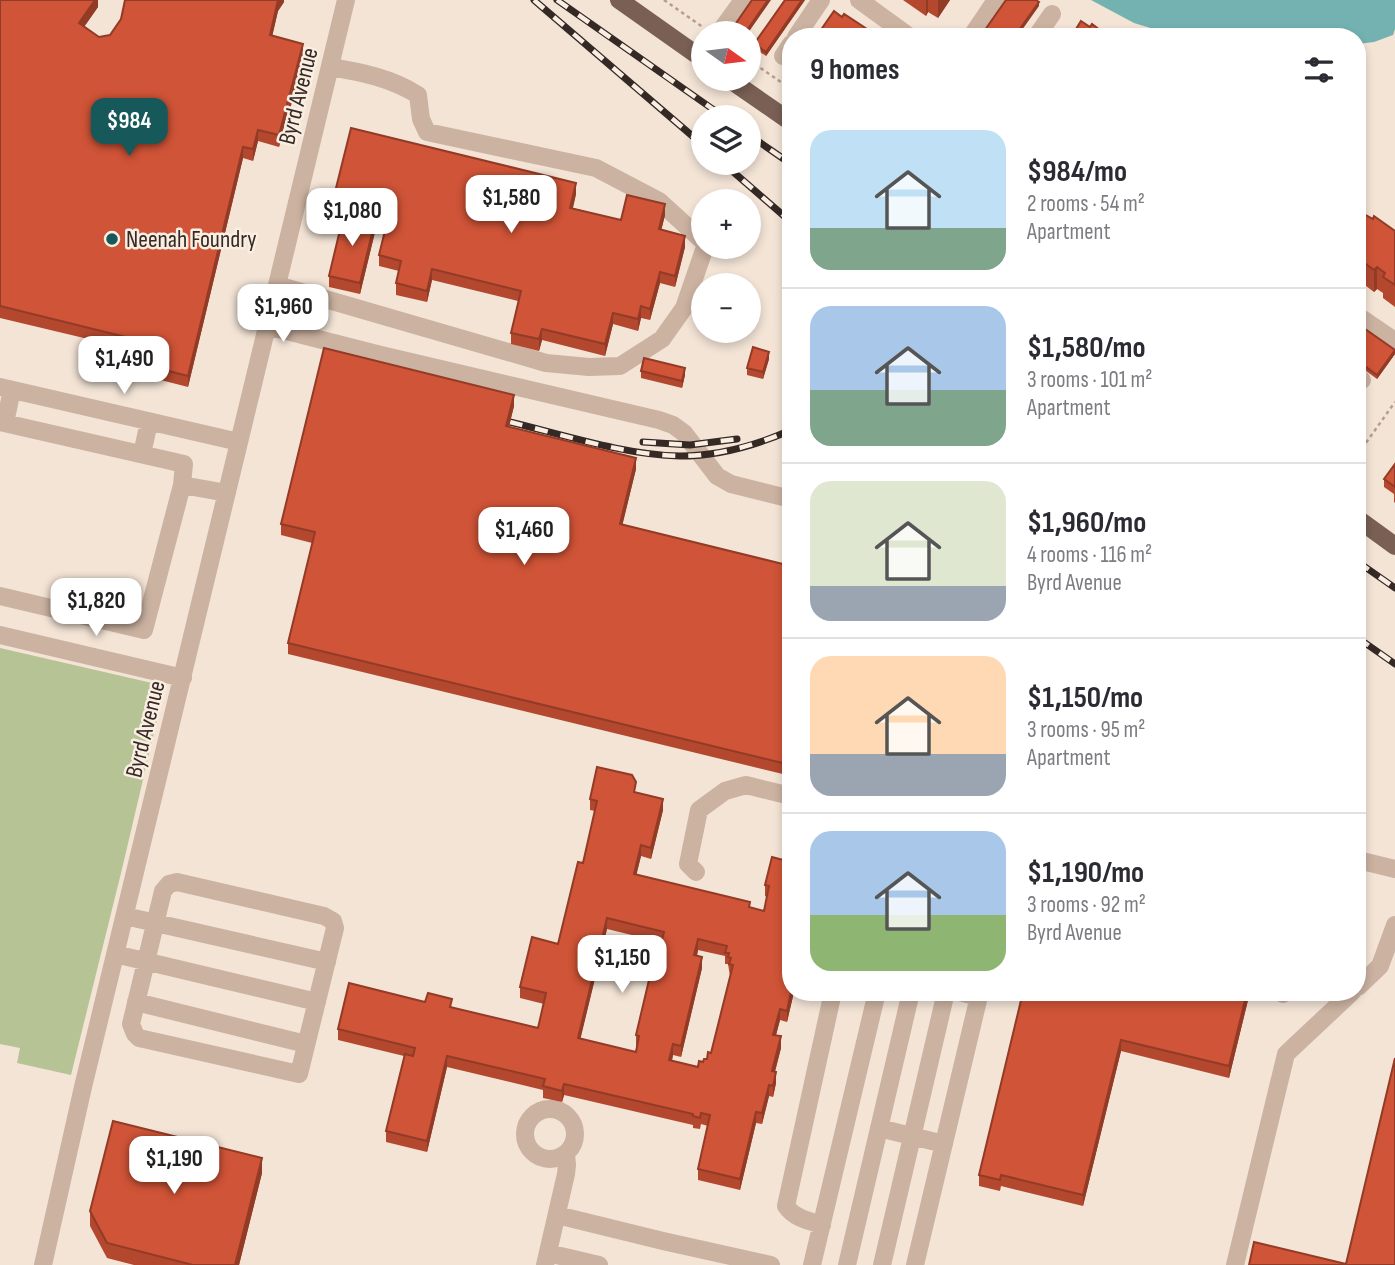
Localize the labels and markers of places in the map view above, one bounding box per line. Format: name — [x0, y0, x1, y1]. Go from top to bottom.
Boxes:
pin: $984 — [88, 99, 170, 158]
pin: $1,580 — [454, 176, 568, 235]
pin: $1,080 — [295, 188, 409, 248]
place label: Neenah Foundry — [126, 225, 257, 254]
marker: Neenah Foundry — [104, 231, 120, 247]
pin: $1,960 — [226, 284, 340, 344]
pin: $1,490 — [67, 336, 181, 396]
pin: $1,460 — [467, 508, 581, 567]
pin: $1,820 — [39, 578, 153, 638]
pin: $1,150 — [565, 936, 679, 995]
pin: $1,190 — [117, 1136, 231, 1196]

